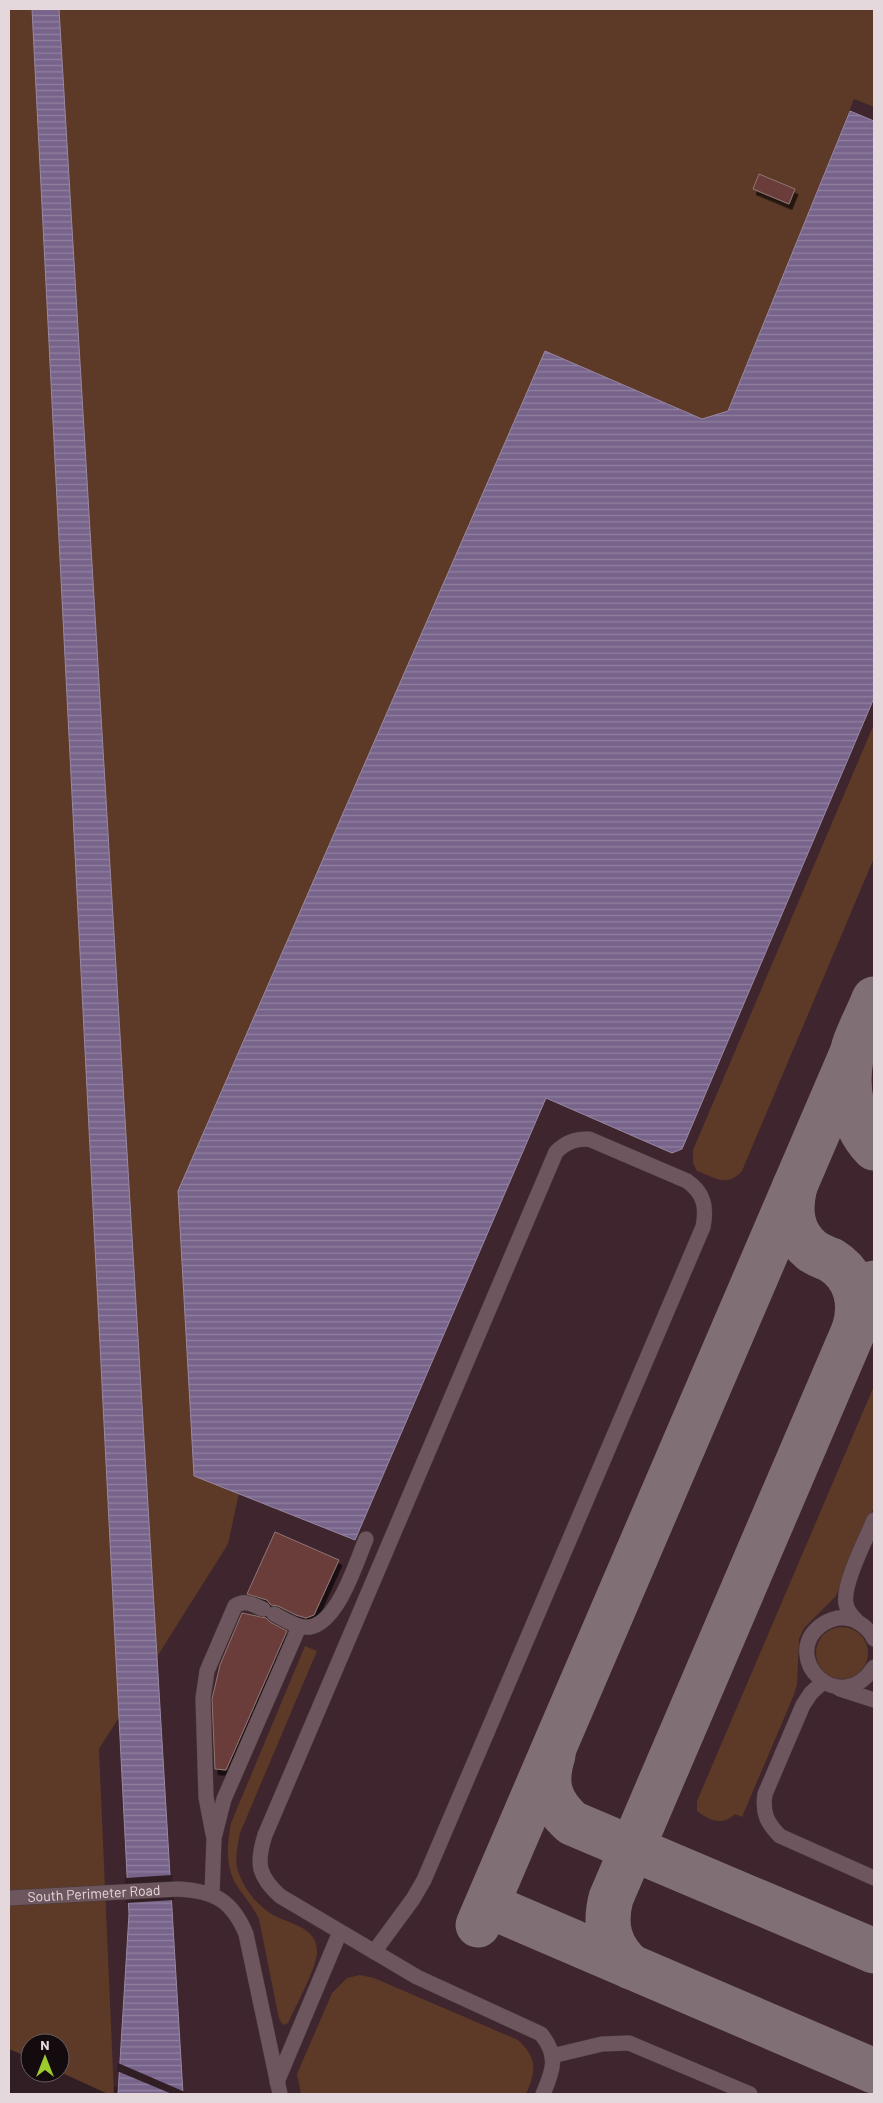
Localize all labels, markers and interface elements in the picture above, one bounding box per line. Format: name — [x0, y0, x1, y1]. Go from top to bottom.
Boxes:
street label: South Perimeter Road — [27, 1881, 161, 1905]
north arrow — [20, 2033, 70, 2083]
text: N — [40, 2036, 50, 2053]

